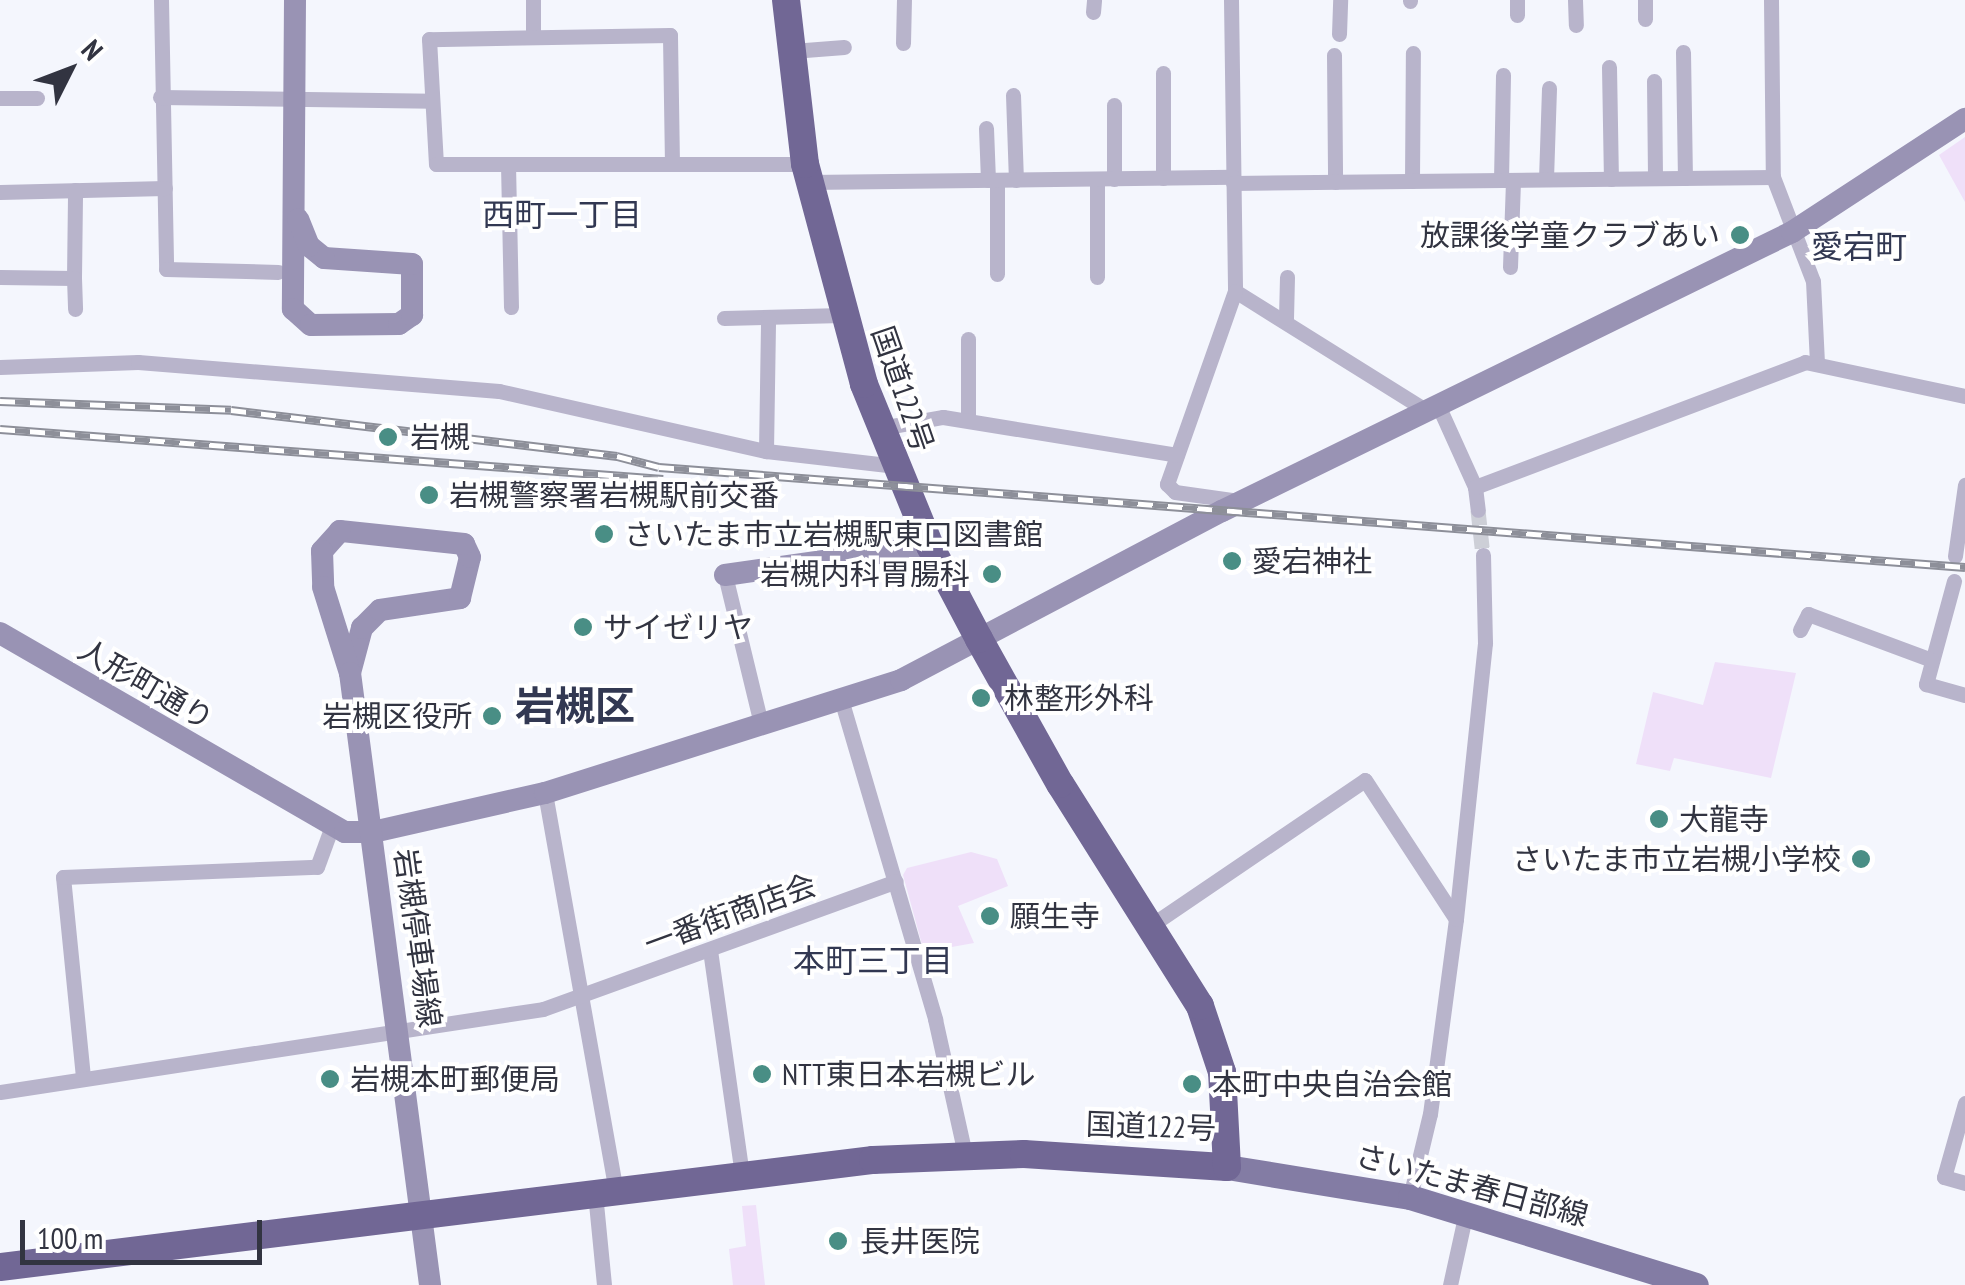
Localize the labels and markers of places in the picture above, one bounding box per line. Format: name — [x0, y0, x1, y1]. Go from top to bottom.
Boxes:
place label: 放課後学童クラブあい — [1420, 217, 1720, 253]
marker: 放課後学童クラブあい — [1729, 224, 1751, 246]
place label: 岩槻 — [410, 419, 470, 455]
marker: 岩槻 — [375, 424, 401, 450]
place label: 岩槻警察署岩槻駅前交番 — [449, 477, 779, 513]
marker: 岩槻警察署岩槻駅前交番 — [418, 484, 440, 506]
place label: さいたま市立岩槻駅東口図書館 — [624, 516, 1044, 552]
marker: さいたま市立岩槻駅東口図書館 — [593, 523, 615, 545]
place label: 愛宕神社 — [1252, 543, 1372, 579]
marker: 愛宕神社 — [1221, 550, 1243, 572]
place label: 岩槻内科胃腸科 — [760, 556, 970, 592]
marker: 岩槻内科胃腸科 — [979, 561, 1005, 587]
place label: サイゼリヤ — [603, 609, 753, 645]
marker: サイゼリヤ — [572, 616, 594, 638]
place label: 林整形外科 — [1004, 680, 1154, 716]
marker: 林整形外科 — [968, 685, 994, 711]
place label: 岩槻区役所 — [322, 698, 472, 734]
marker: 岩槻区役所 — [481, 705, 503, 727]
place label: 大龍寺 — [1679, 801, 1769, 837]
marker: 大龍寺 — [1648, 808, 1670, 830]
place label: さいたま市立岩槻小学校 — [1511, 841, 1841, 877]
marker: さいたま市立岩槻小学校 — [1850, 848, 1872, 870]
place label: 願生寺 — [1010, 898, 1100, 934]
marker: 願生寺 — [979, 905, 1001, 927]
place label: NTT東日本岩槻ビル — [782, 1056, 1036, 1092]
place label: 岩槻本町郵便局 — [350, 1061, 560, 1097]
marker: NTT東日本岩槻ビル — [751, 1063, 773, 1085]
place label: 本町中央自治会館 — [1212, 1066, 1452, 1102]
marker: 岩槻本町郵便局 — [319, 1068, 341, 1090]
marker: 本町中央自治会館 — [1181, 1073, 1203, 1095]
place label: 長井医院 — [860, 1223, 980, 1259]
marker: 長井医院 — [825, 1228, 851, 1254]

